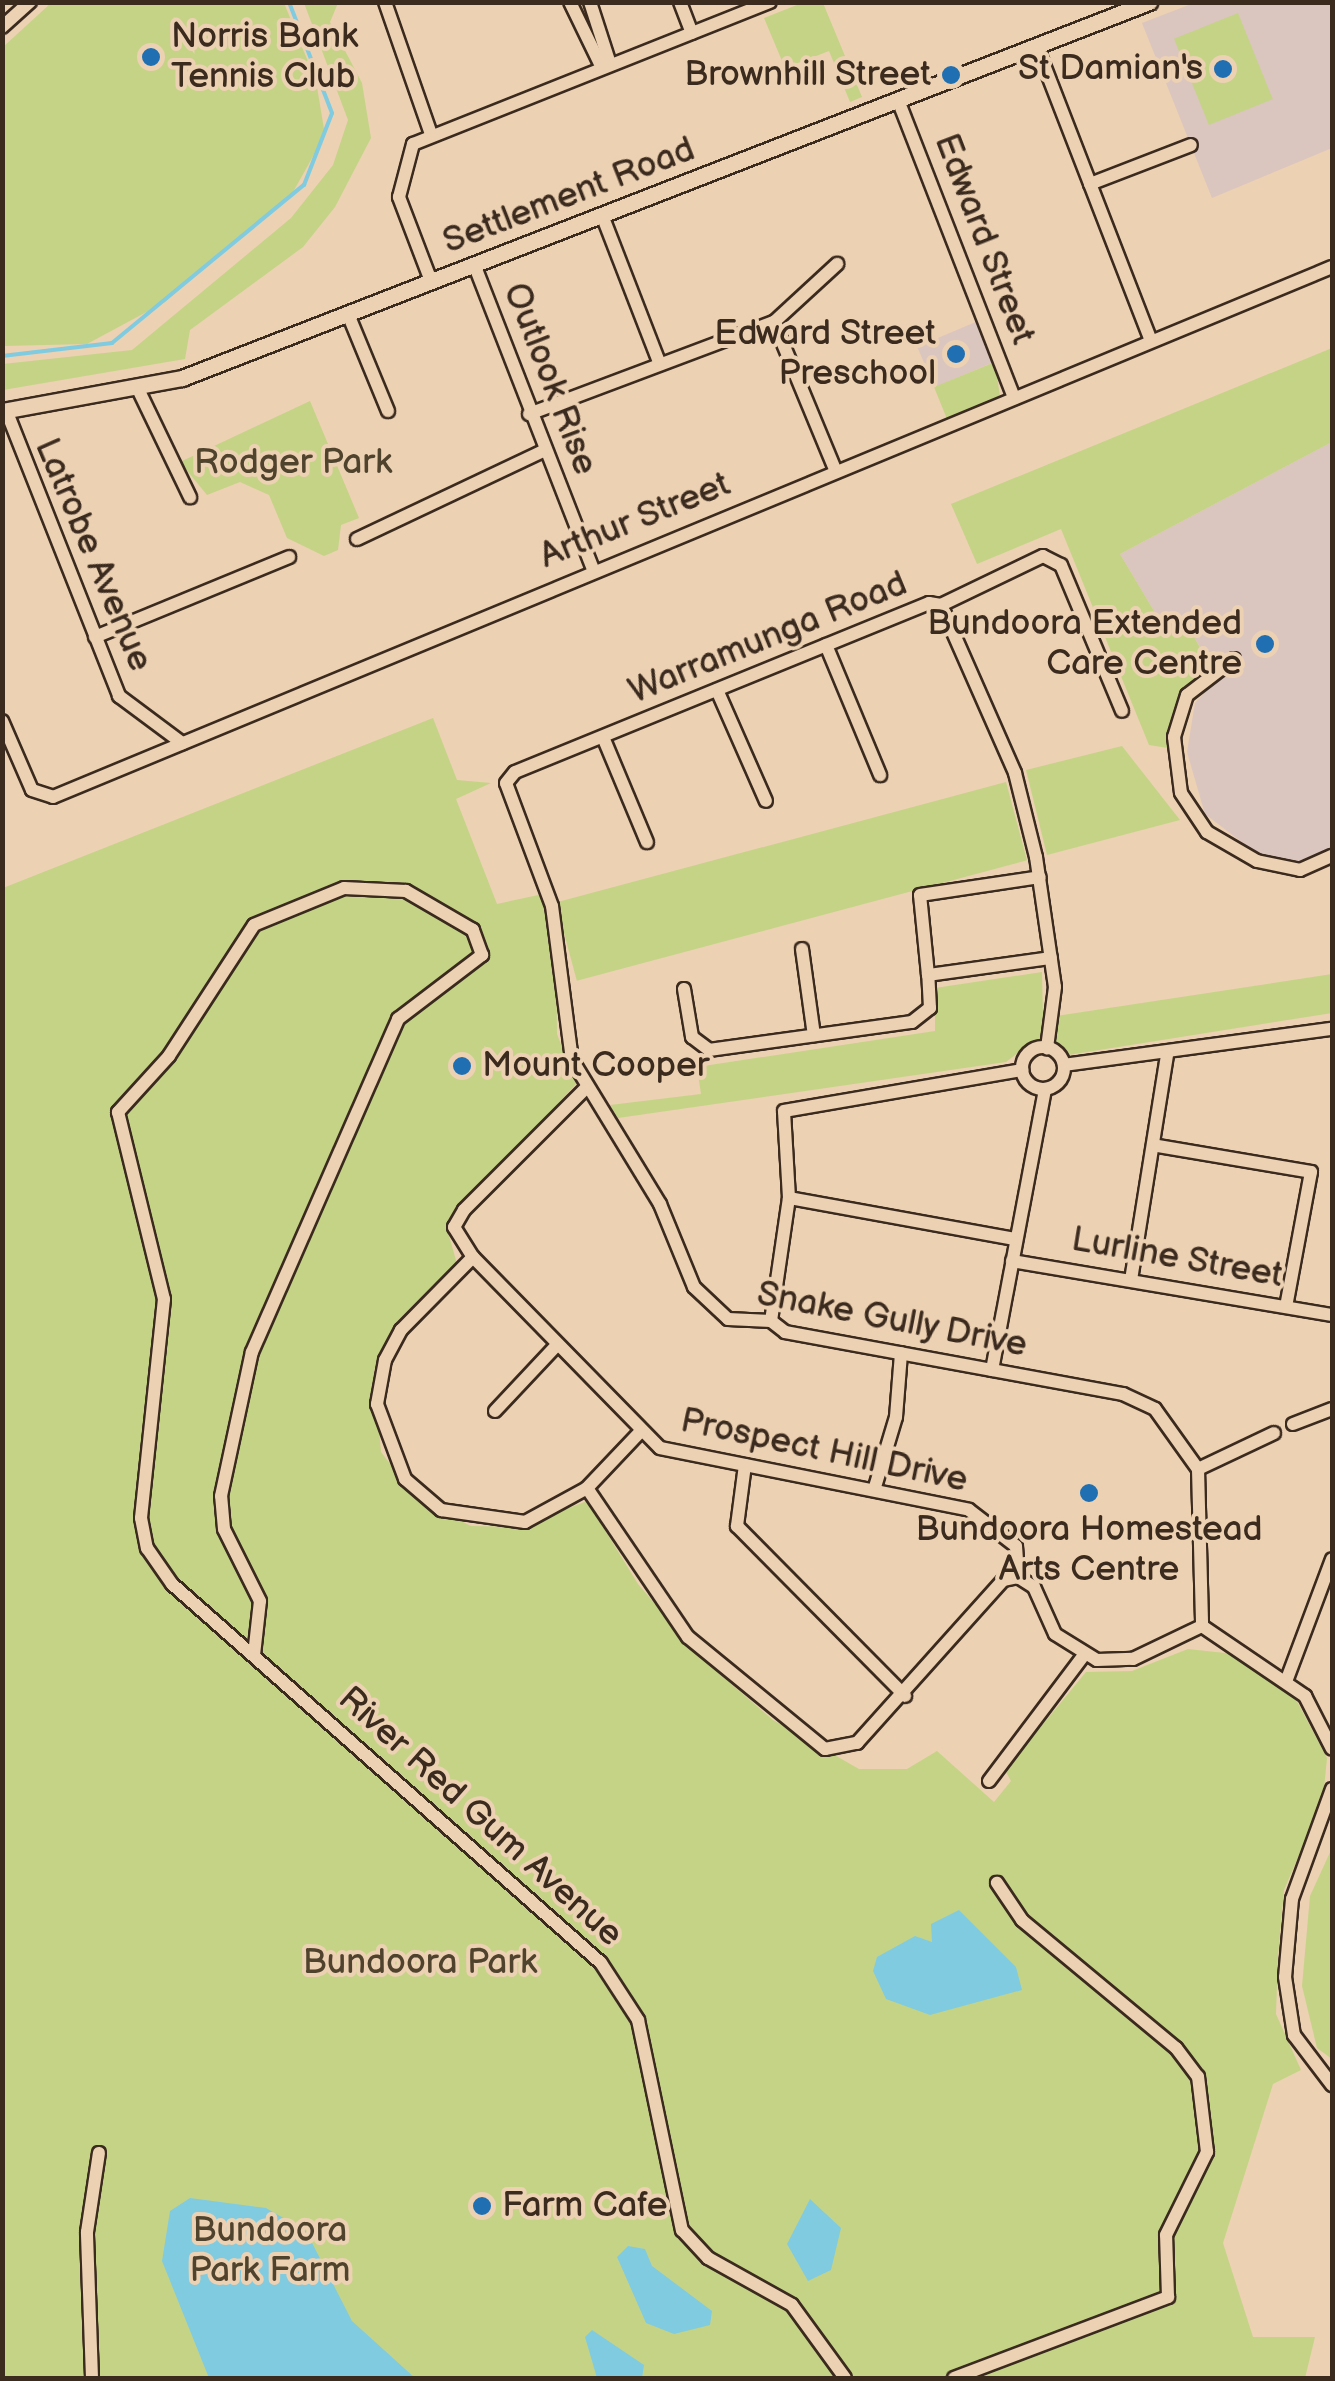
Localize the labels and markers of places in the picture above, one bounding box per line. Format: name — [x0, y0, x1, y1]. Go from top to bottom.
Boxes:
place label: Norris Bank Tennis Club — [171, 16, 358, 98]
marker: Norris Bank Tennis Club — [140, 46, 162, 68]
place label: St Damian's — [1018, 48, 1203, 90]
place label: Brownhill Street — [683, 54, 931, 96]
marker: St Damian's — [1212, 58, 1234, 80]
marker: Brownhill Street — [940, 64, 962, 86]
place label: Edward Street Preschool — [714, 313, 936, 395]
marker: Edward Street Preschool — [945, 343, 967, 365]
place label: Bundoora Extended Care Centre — [927, 603, 1242, 685]
marker: Bundoora Extended Care Centre — [1252, 631, 1278, 657]
place label: Mount Cooper — [482, 1045, 709, 1087]
marker: Mount Cooper — [451, 1055, 473, 1077]
marker: Bundoora Homestead Arts Centre — [1078, 1482, 1100, 1504]
place label: Bundoora Homestead Arts Centre — [915, 1509, 1263, 1591]
place label: Farm Cafe — [502, 2185, 668, 2227]
marker: Farm Cafe — [471, 2195, 493, 2217]

